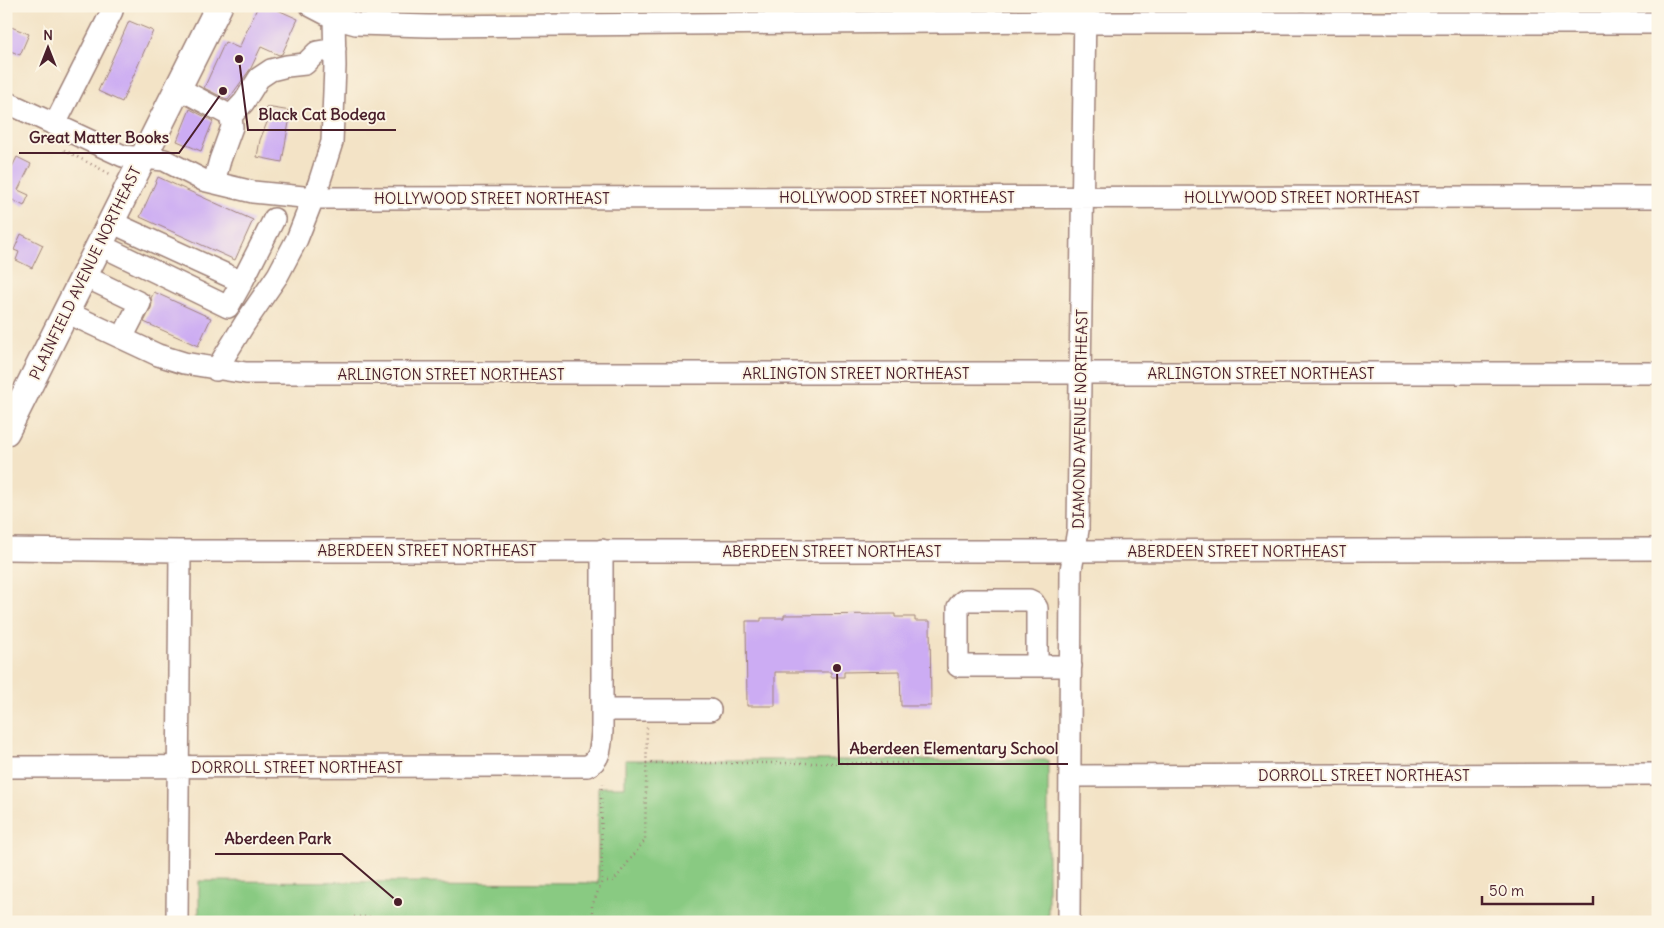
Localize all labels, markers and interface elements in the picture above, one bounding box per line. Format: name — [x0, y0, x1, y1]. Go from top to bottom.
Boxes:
north arrow — [22, 22, 72, 72]
text: N — [43, 26, 53, 44]
callout: Black Cat Bodega — [248, 99, 396, 130]
text: Black Cat Bodega — [258, 104, 386, 125]
callout: Great Matter Books — [19, 122, 179, 153]
text: Great Matter Books — [29, 127, 169, 147]
street label: PLAINFIELD AVENUE NORTHEAST — [25, 163, 145, 383]
street label: HOLLYWOOD STREET NORTHEAST — [779, 188, 1015, 207]
street label: HOLLYWOOD STREET NORTHEAST — [1184, 188, 1420, 207]
street label: HOLLYWOOD STREET NORTHEAST — [374, 189, 610, 208]
street label: DIAMOND AVENUE NORTHEAST — [1069, 309, 1091, 529]
street label: ARLINGTON STREET NORTHEAST — [742, 364, 970, 383]
street label: ARLINGTON STREET NORTHEAST — [1147, 364, 1375, 383]
street label: ARLINGTON STREET NORTHEAST — [337, 365, 565, 384]
street label: ABERDEEN STREET NORTHEAST — [317, 541, 537, 560]
street label: ABERDEEN STREET NORTHEAST — [722, 542, 942, 561]
street label: ABERDEEN STREET NORTHEAST — [1127, 542, 1347, 561]
callout: Aberdeen Elementary School — [839, 733, 1068, 764]
text: Aberdeen Elementary School — [850, 738, 1058, 759]
street label: DORROLL STREET NORTHEAST — [191, 758, 403, 777]
street label: DORROLL STREET NORTHEAST — [1258, 766, 1470, 785]
callout: Aberdeen Park — [215, 823, 342, 854]
text: Aberdeen Park — [225, 828, 331, 848]
scale bar — [1482, 873, 1593, 905]
text: 50 m — [1489, 881, 1524, 900]

